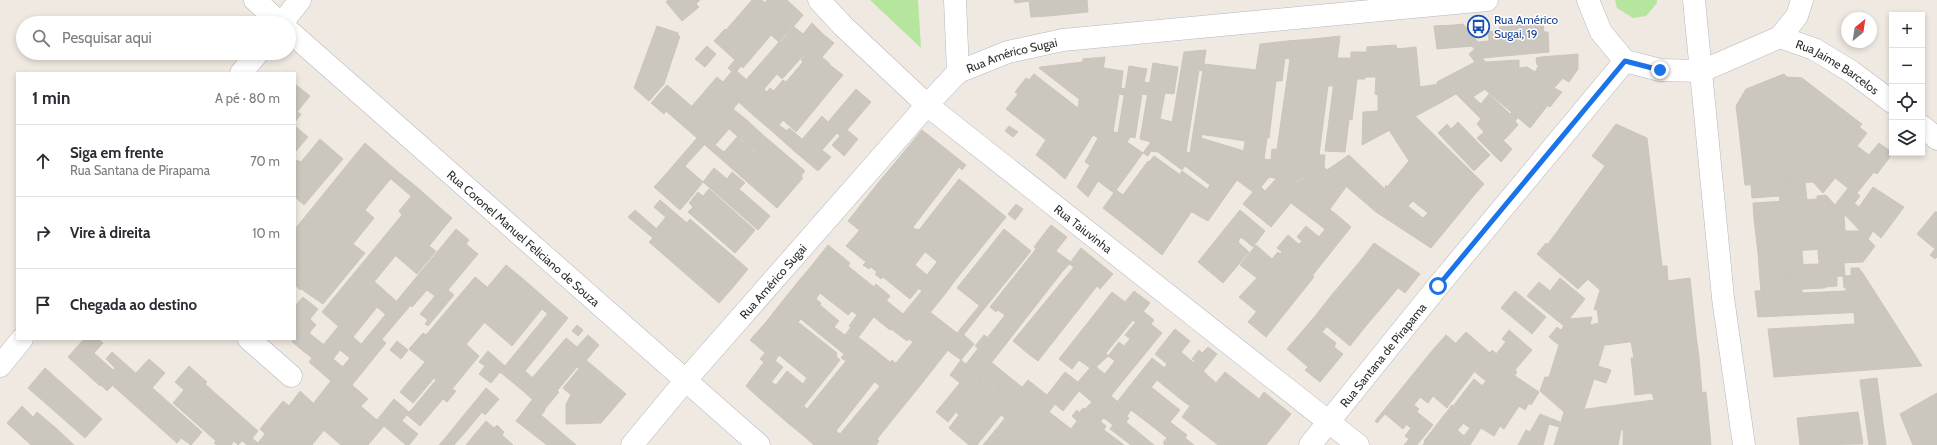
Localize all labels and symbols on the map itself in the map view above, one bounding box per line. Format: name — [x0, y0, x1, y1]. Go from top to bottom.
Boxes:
place label: Rua Américo Sugai, 19 — [1494, 12, 1559, 41]
north arrow — [1841, 12, 1877, 48]
bus stop icon: Rua Américo Sugai, 19 — [1465, 13, 1491, 39]
street label: Rua Américo Sugai — [964, 34, 1058, 76]
street label: Rua Jaime Barcelos — [1794, 36, 1882, 97]
route end — [1651, 61, 1669, 79]
street label: Rua Coronel Manuel Feliciano de Souza — [444, 167, 603, 309]
street label: Rua Taiuvinha — [1052, 201, 1116, 256]
street label: Rua Américo Sugai — [736, 241, 809, 322]
route start — [1429, 277, 1447, 295]
street label: Rua Santana de Pirapama — [1336, 299, 1429, 410]

